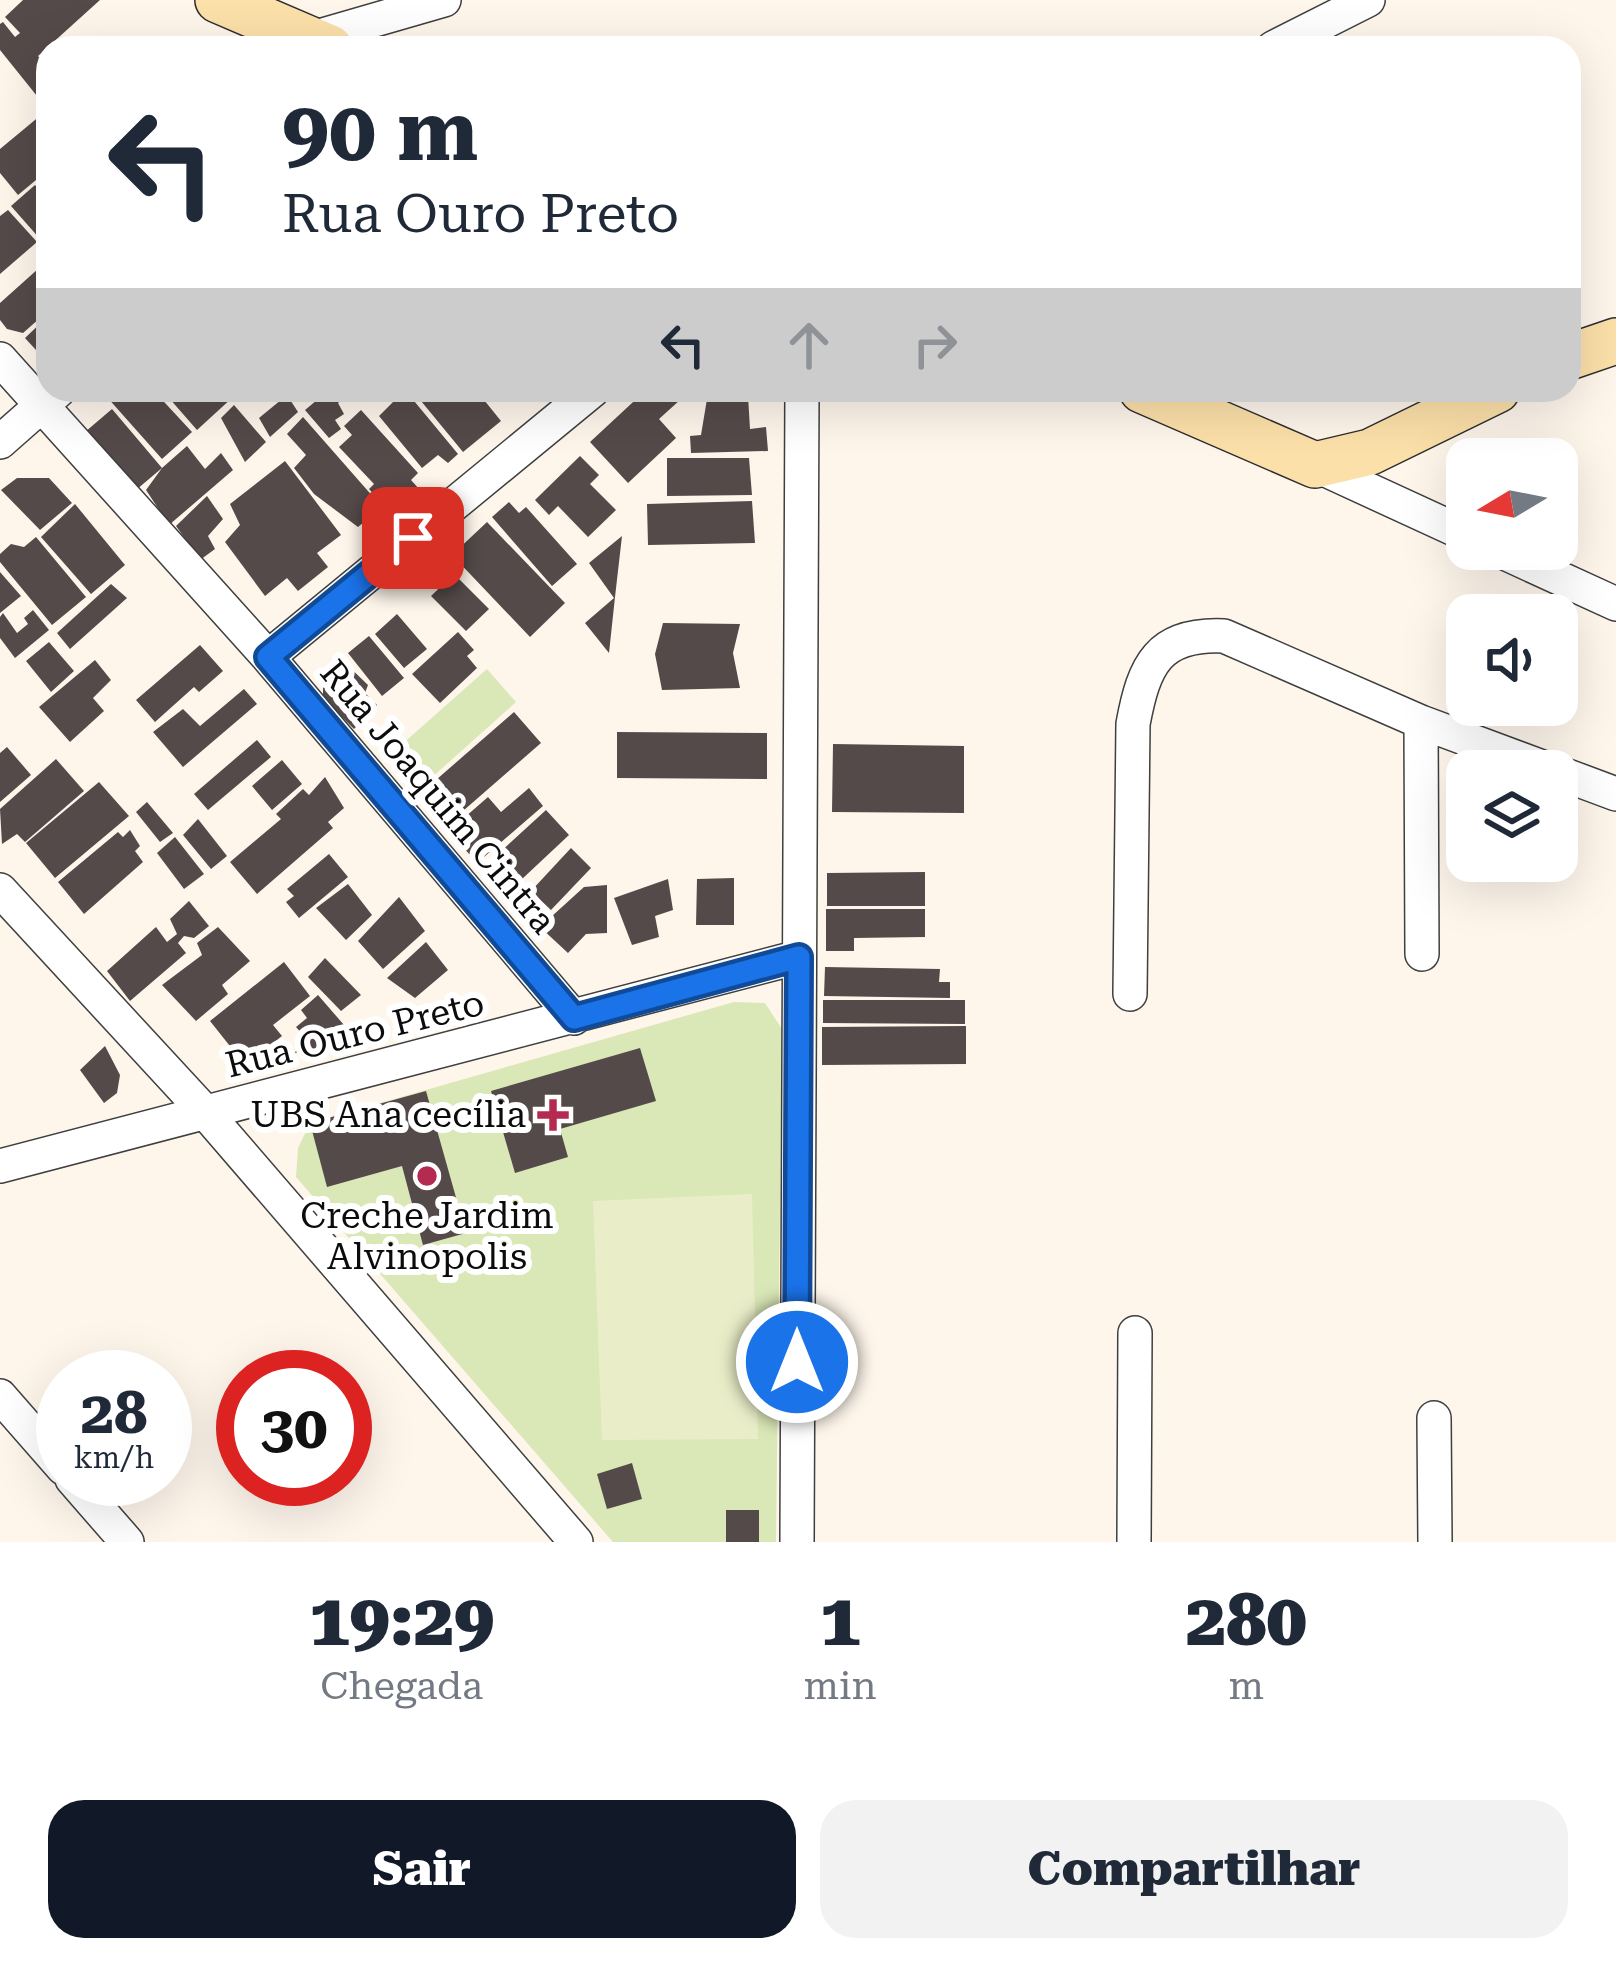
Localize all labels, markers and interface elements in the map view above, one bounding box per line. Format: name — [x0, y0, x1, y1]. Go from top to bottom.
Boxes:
text: 90 m — [282, 82, 478, 180]
icon: left — [84, 84, 240, 240]
text: Rua Ouro Preto — [282, 182, 679, 245]
icon: left — [650, 312, 716, 378]
icon: ahead — [776, 312, 842, 378]
icon: right — [902, 312, 968, 378]
north arrow — [1446, 438, 1578, 570]
map controls — [1446, 438, 1578, 882]
pin — [362, 487, 464, 589]
icon: arrive — [380, 505, 446, 571]
button: sound — [1446, 594, 1578, 726]
street label: Rua Joaquim Cintra — [312, 652, 565, 942]
button: layers — [1446, 750, 1578, 882]
street label: Rua Ouro Preto — [221, 982, 489, 1086]
place label: UBS Ana cecília — [250, 1094, 526, 1136]
marker: UBS Ana cecília — [537, 1099, 569, 1131]
marker: Creche Jardim Alvinopolis — [414, 1163, 440, 1189]
place label: Creche Jardim Alvinopolis — [300, 1195, 554, 1278]
position arrow — [734, 1299, 860, 1425]
speed limit sign: 30 — [216, 1350, 372, 1506]
text: 28 — [80, 1377, 148, 1448]
text: km/h — [74, 1440, 154, 1475]
text: 19:29 — [309, 1578, 494, 1663]
text: 1 — [820, 1578, 860, 1663]
text: 280 — [1186, 1578, 1307, 1663]
text: Chegada — [320, 1663, 483, 1709]
text: min — [804, 1663, 877, 1709]
text: m — [1229, 1663, 1264, 1709]
button: Sair — [48, 1800, 796, 1938]
button: Compartilhar — [820, 1800, 1568, 1938]

